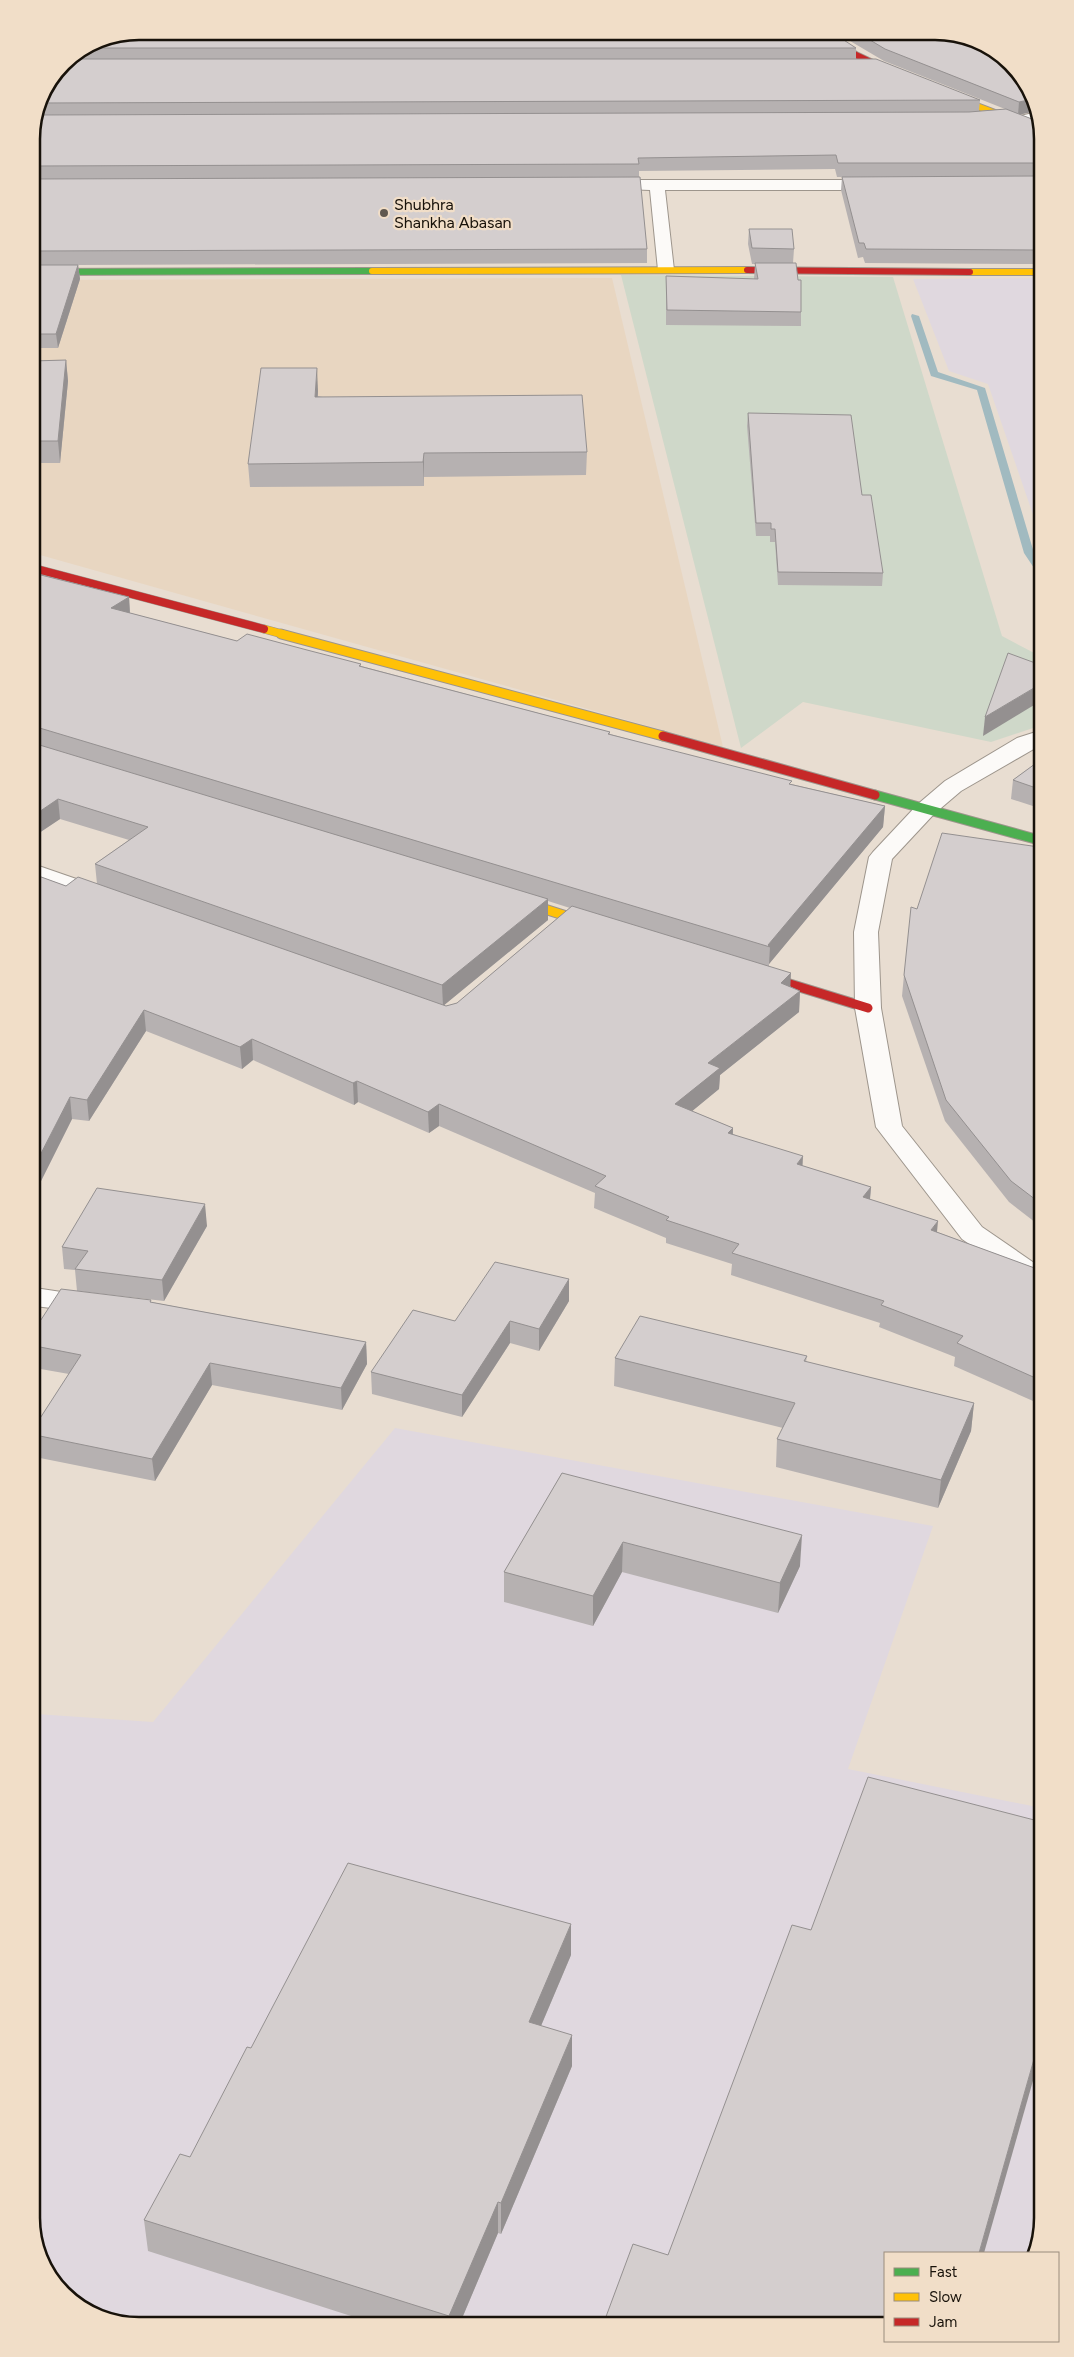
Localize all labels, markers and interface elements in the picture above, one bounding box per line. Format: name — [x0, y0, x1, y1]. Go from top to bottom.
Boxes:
place label: Shubhra Shankha Abasan — [394, 195, 512, 232]
marker: Shubhra Shankha Abasan — [378, 207, 390, 219]
legend — [884, 2252, 1059, 2342]
text: Fast — [929, 2263, 958, 2281]
text: Slow — [929, 2288, 962, 2306]
text: Jam — [929, 2313, 957, 2331]

